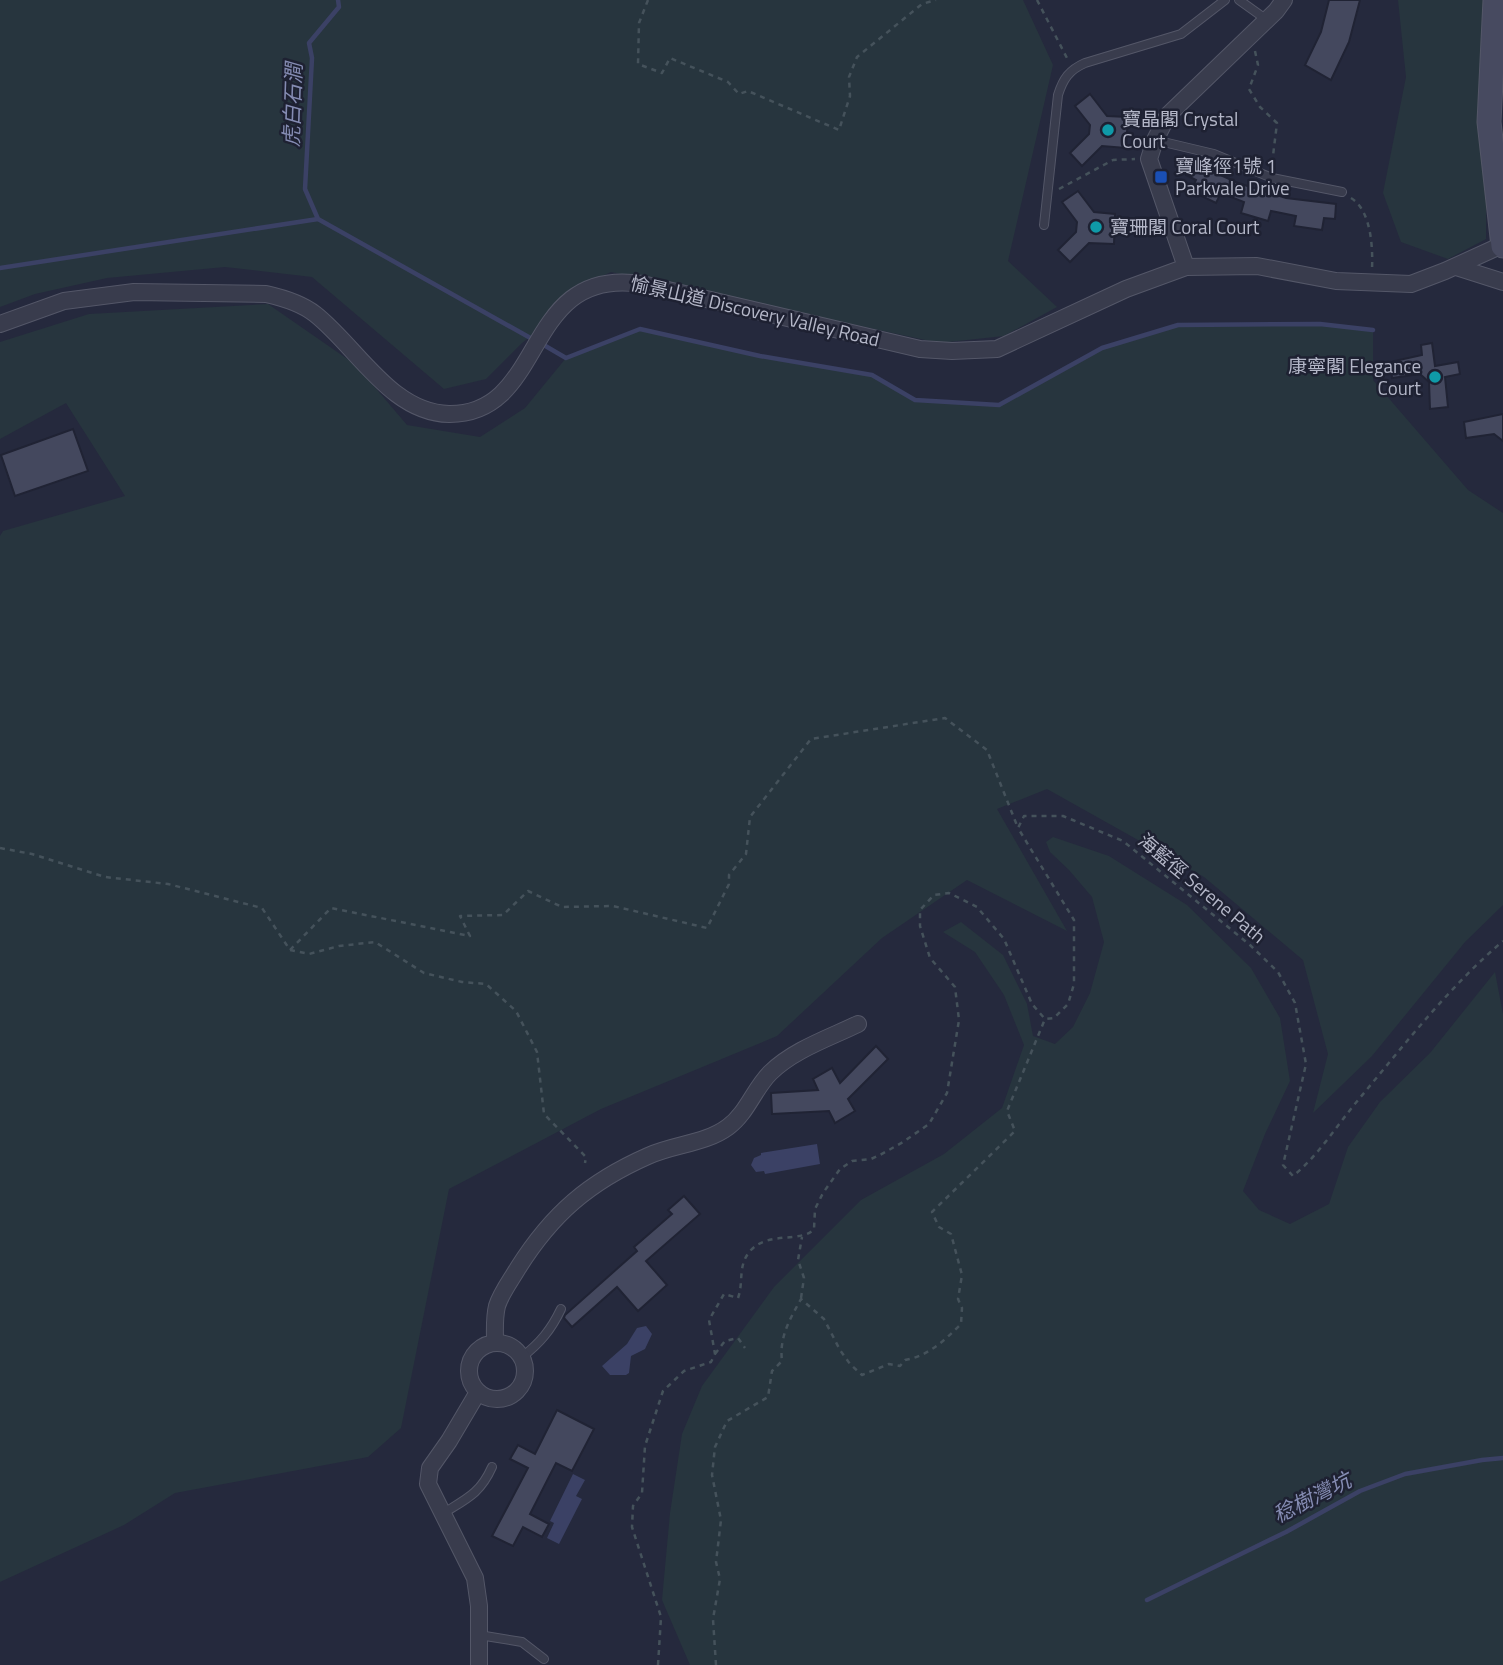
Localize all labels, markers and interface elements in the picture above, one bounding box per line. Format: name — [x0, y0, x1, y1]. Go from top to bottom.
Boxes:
water label: 虎白石澗 — [275, 59, 310, 147]
place label: 寶晶閣 Crystal Court — [1122, 104, 1238, 155]
marker: 寶晶閣 Crystal Court — [1100, 122, 1116, 138]
place label: 寶峰徑1號 1 Parkvale Drive — [1175, 151, 1290, 202]
marker: 寶峰徑1號 1 Parkvale Drive — [1153, 169, 1169, 185]
place label: 寶珊閣 Coral Court — [1110, 212, 1260, 241]
marker: 寶珊閣 Coral Court — [1088, 219, 1104, 235]
street label: 愉景山道 Discovery Valley Road — [628, 268, 882, 353]
place label: 康寧閣 Elegance Court — [1288, 351, 1421, 402]
marker: 康寧閣 Elegance Court — [1427, 369, 1443, 385]
street label: 海藍徑 Serene Path — [1132, 826, 1272, 950]
water label: 稔樹灣坑 — [1267, 1462, 1359, 1530]

